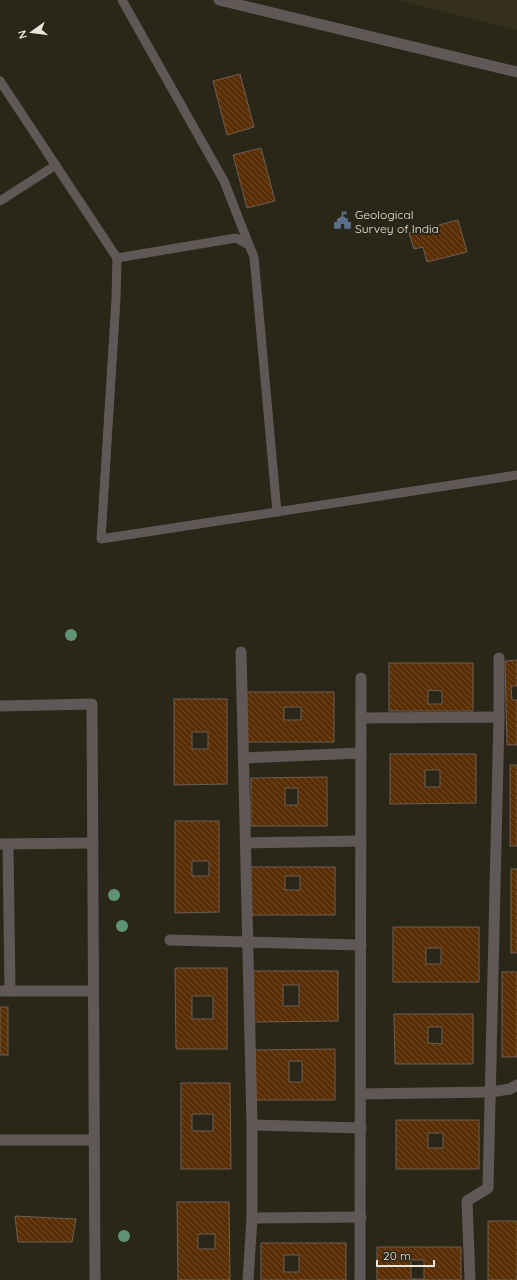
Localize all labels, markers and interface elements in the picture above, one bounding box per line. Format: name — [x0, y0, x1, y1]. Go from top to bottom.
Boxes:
north arrow — [12, 12, 52, 52]
text: N — [15, 29, 30, 40]
place label: Geological Survey of India — [355, 207, 439, 236]
public building icon: Geological Survey of India — [332, 211, 352, 231]
scale bar — [377, 1242, 434, 1268]
text: 20 m — [383, 1248, 411, 1263]

